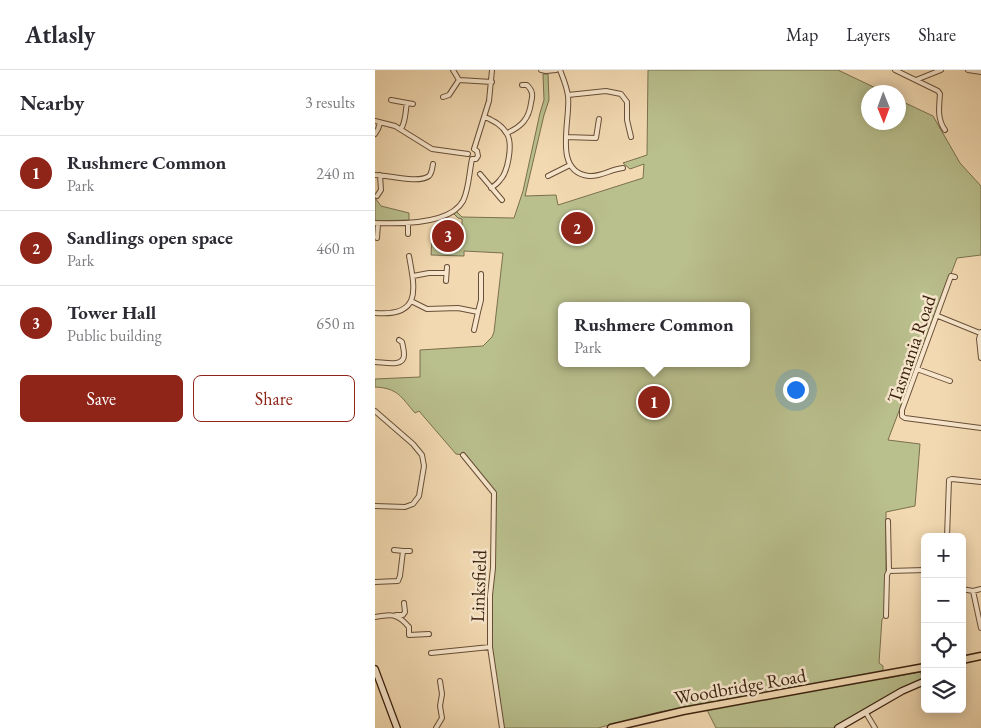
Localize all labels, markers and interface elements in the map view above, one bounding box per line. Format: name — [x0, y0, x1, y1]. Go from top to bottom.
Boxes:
text: Atlasly — [25, 19, 95, 50]
text: Map — [786, 23, 818, 46]
text: Layers — [846, 23, 890, 46]
text: Share — [918, 23, 956, 46]
north arrow — [861, 85, 906, 130]
text: Nearby — [20, 89, 84, 116]
text: 3 results — [305, 92, 355, 113]
text: Rushmere Common — [67, 150, 226, 175]
text: 1 — [32, 163, 40, 184]
text: 240 m — [316, 163, 355, 184]
text: Park — [67, 175, 94, 196]
pin: 2 — [561, 209, 593, 247]
pin: 3 — [432, 217, 464, 255]
text: Sandlings open space — [67, 225, 233, 250]
text: 2 — [32, 238, 40, 259]
text: 460 m — [316, 238, 355, 259]
text: Park — [67, 250, 94, 271]
street label: Tasmania Road — [881, 291, 942, 406]
text: Tower Hall — [67, 300, 156, 325]
popup — [558, 302, 750, 367]
text: Rushmere Common — [574, 312, 734, 337]
text: 3 — [32, 313, 40, 334]
text: 650 m — [316, 313, 355, 334]
text: Public building — [67, 325, 162, 346]
text: Park — [574, 337, 602, 358]
button: Save — [20, 375, 183, 422]
button: Share — [193, 375, 355, 422]
your location — [783, 377, 809, 403]
pin: 1 — [638, 383, 670, 421]
map controls — [921, 533, 966, 713]
button: + — [921, 533, 966, 578]
street label: Linksfield — [465, 549, 492, 623]
button: − — [921, 578, 966, 623]
button: locate — [921, 623, 966, 668]
street label: Woodbridge Road — [672, 663, 808, 710]
button: layers — [921, 668, 966, 713]

